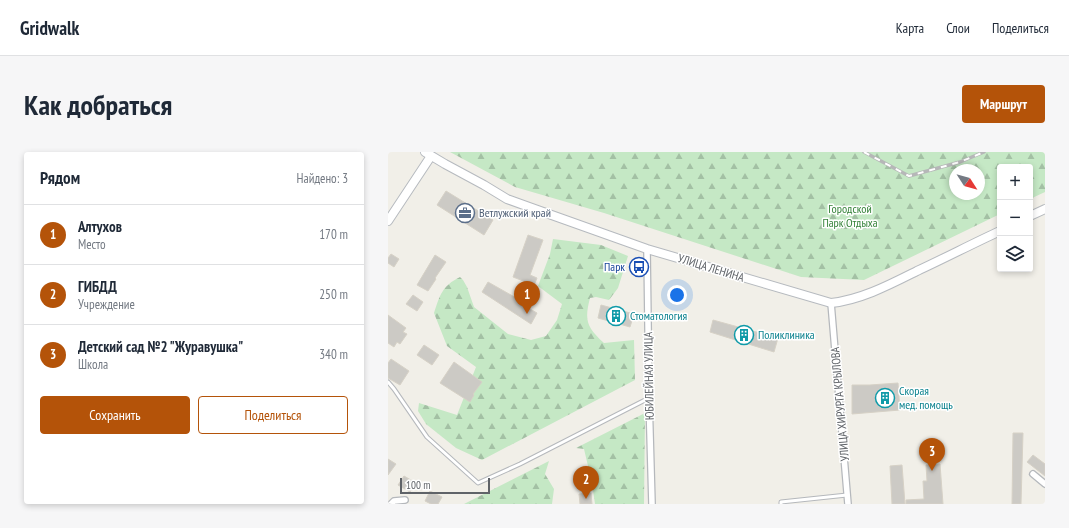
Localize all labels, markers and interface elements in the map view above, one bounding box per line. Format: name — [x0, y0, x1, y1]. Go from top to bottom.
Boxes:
text: Gridwalk — [20, 16, 79, 40]
text: Карта — [896, 19, 924, 37]
text: Слои — [946, 19, 970, 37]
text: Поделиться — [992, 19, 1049, 37]
button: Маршрут — [962, 85, 1045, 123]
text: Как добраться — [24, 86, 172, 123]
north arrow — [949, 164, 985, 200]
map controls — [997, 164, 1033, 272]
button: + — [997, 164, 1033, 200]
text: Рядом — [40, 167, 80, 189]
text: Найдено: 3 — [297, 170, 348, 187]
button: − — [997, 200, 1033, 236]
park label: Городской Парк Отдыха — [822, 201, 878, 230]
office icon: Ветлужский край — [454, 202, 476, 224]
place label: Ветлужский край — [479, 205, 551, 220]
text: Алтухов — [78, 217, 122, 236]
text: 1 — [50, 226, 56, 243]
text: 170 m — [319, 226, 348, 243]
text: Место — [78, 236, 106, 253]
button: layers — [997, 236, 1033, 272]
street label: УЛИЦА ЛЕНИНА — [676, 250, 746, 285]
bus stop icon: Парк — [628, 256, 650, 278]
place label: Парк — [604, 259, 625, 274]
text: ГИБДД — [78, 277, 117, 296]
pin: 1 — [514, 281, 540, 314]
your location — [667, 285, 687, 305]
text: 2 — [50, 286, 56, 303]
text: 250 m — [319, 286, 348, 303]
text: Учреждение — [78, 296, 135, 313]
building icon: Стоматология — [605, 305, 627, 327]
place label: Стоматология — [630, 308, 688, 323]
building icon: Поликлиника — [733, 324, 755, 346]
place label: Поликлиника — [758, 327, 815, 342]
street label: ЮБИЛЕЙНАЯ УЛИЦА — [640, 331, 657, 420]
text: Детский сад №2 "Журавушка" — [78, 337, 243, 356]
text: 3 — [50, 346, 56, 363]
text: 340 m — [319, 346, 348, 363]
street label: УЛИЦА ХИРУРГА КРЫЛОВА — [827, 346, 852, 462]
text: Школа — [78, 356, 108, 373]
place label: Скорая мед. помощь — [899, 383, 953, 412]
building icon: Скорая мед. помощь — [874, 387, 896, 409]
button: Сохранить — [40, 396, 190, 434]
button: Поделиться — [198, 396, 348, 434]
pin: 3 — [919, 438, 945, 471]
pin: 2 — [573, 466, 599, 499]
scale bar — [400, 476, 490, 495]
text: 100 m — [406, 478, 430, 492]

